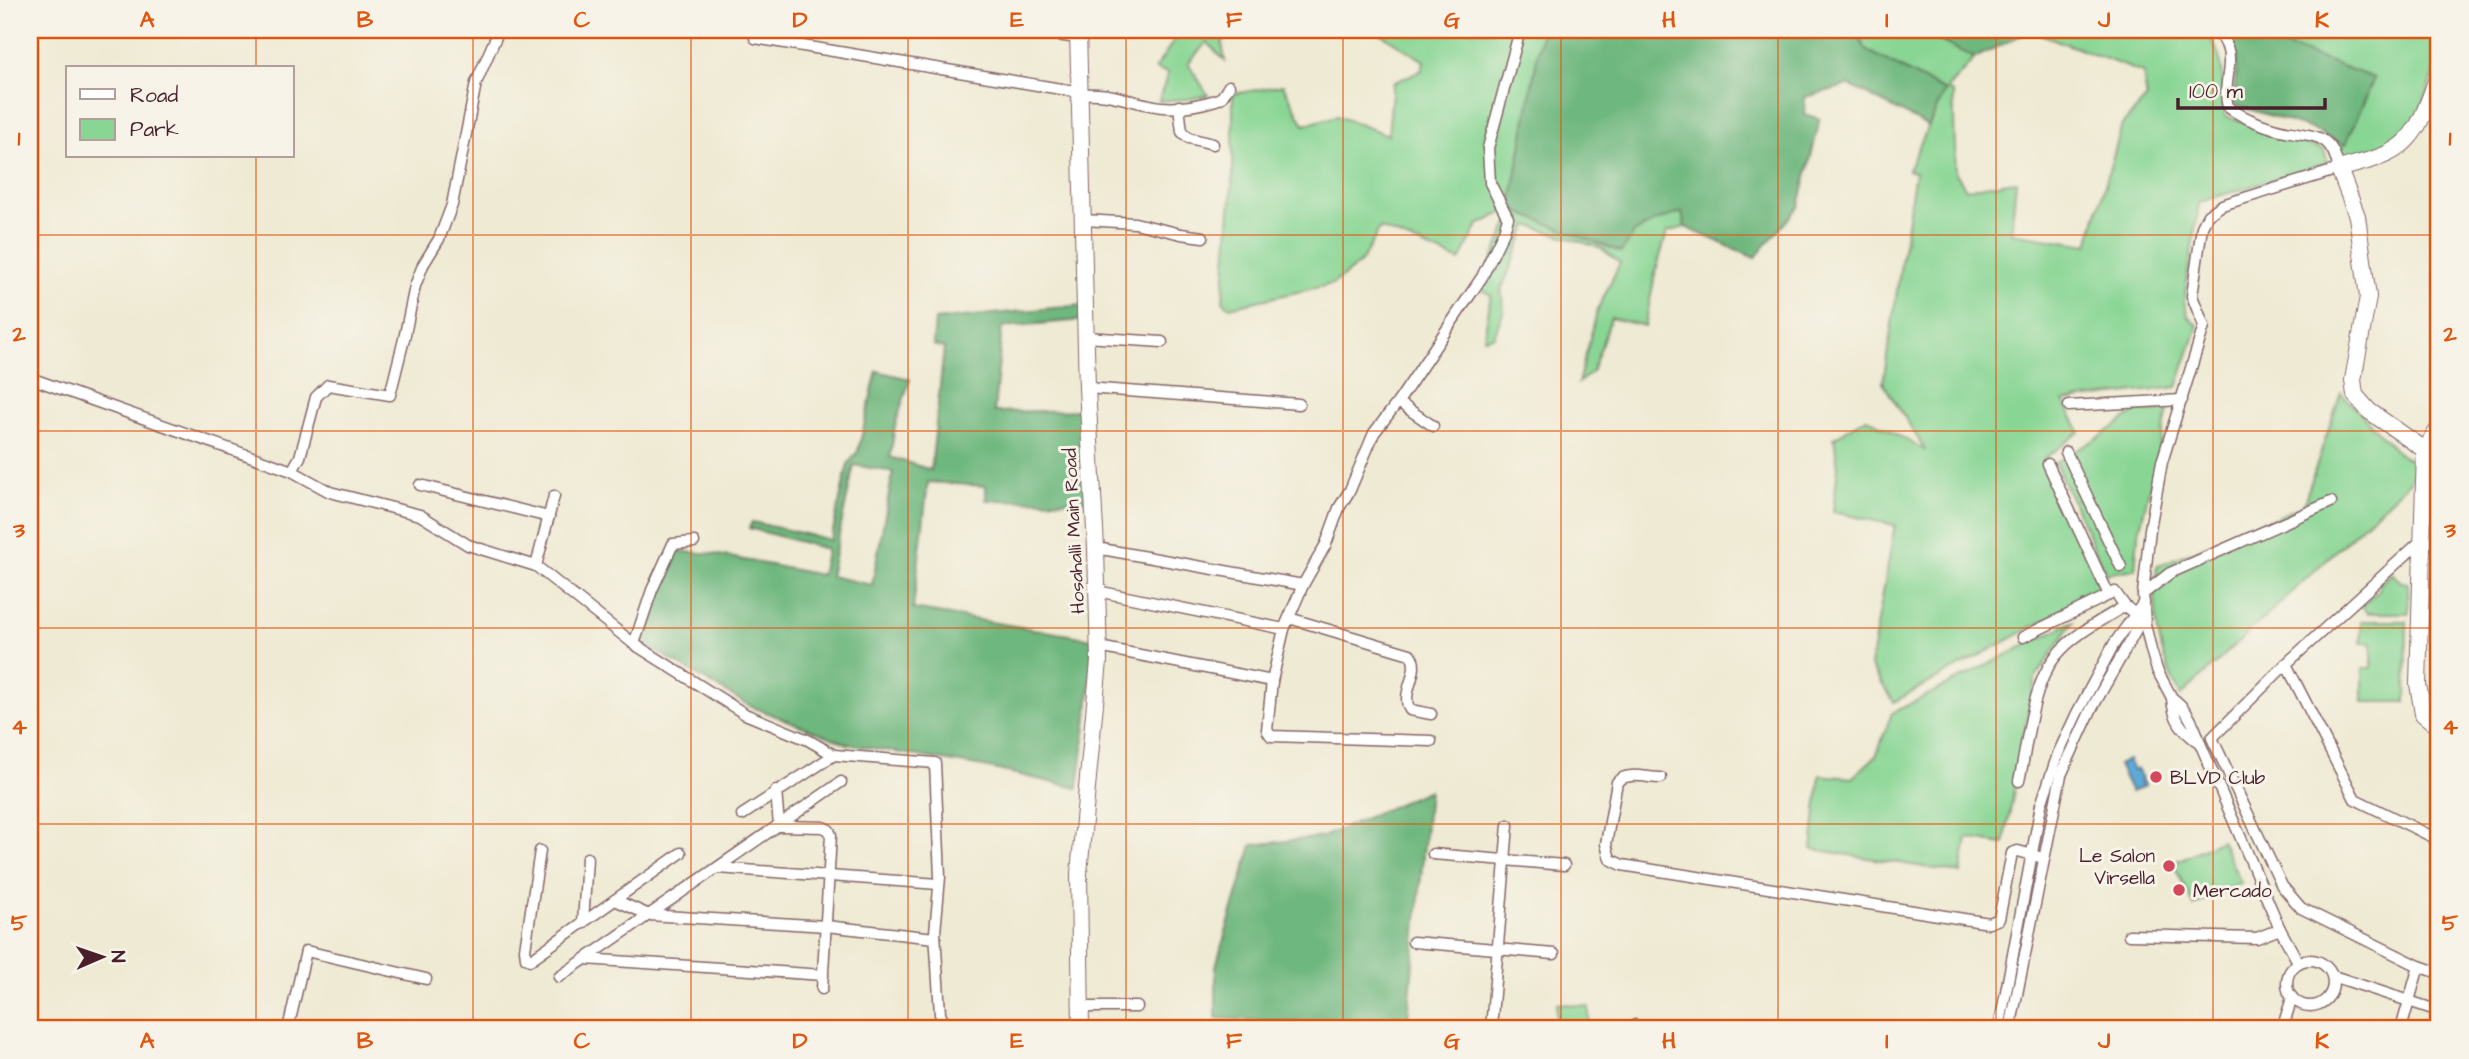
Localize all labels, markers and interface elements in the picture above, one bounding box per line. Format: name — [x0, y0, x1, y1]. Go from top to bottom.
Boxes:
text: A — [140, 4, 155, 36]
text: B — [357, 4, 374, 36]
text: C — [574, 4, 591, 36]
text: D — [793, 4, 808, 36]
text: E — [1010, 4, 1024, 36]
text: F — [1226, 4, 1243, 36]
text: G — [1444, 4, 1460, 36]
text: H — [1662, 4, 1676, 36]
text: I — [1885, 4, 1889, 36]
text: J — [2097, 4, 2111, 36]
text: K — [2315, 4, 2330, 36]
legend — [66, 66, 294, 158]
scale bar — [2178, 66, 2326, 110]
text: 100 m — [2189, 77, 2244, 106]
text: Road — [130, 81, 178, 110]
text: Park — [130, 115, 179, 144]
text: 1 — [18, 122, 21, 154]
text: 1 — [2449, 122, 2452, 154]
text: 2 — [11, 318, 26, 350]
text: 2 — [2442, 318, 2457, 350]
street label: Hosahalli Main Road — [1057, 447, 1092, 614]
text: 3 — [12, 514, 25, 546]
text: 3 — [2443, 514, 2456, 546]
text: 4 — [11, 711, 27, 743]
text: 4 — [2442, 711, 2458, 743]
place label: BLVD Club — [2170, 765, 2266, 792]
marker: BLVD Club — [2148, 769, 2164, 785]
place label: Le Salon Virsella — [2079, 843, 2155, 892]
marker: Le Salon Virsella — [2161, 858, 2177, 874]
place label: Mercado — [2193, 878, 2272, 905]
marker: Mercado — [2171, 882, 2187, 898]
text: 5 — [11, 907, 28, 939]
text: 5 — [2442, 907, 2459, 939]
north arrow — [66, 922, 136, 992]
text: N — [104, 950, 131, 963]
text: A — [140, 1025, 155, 1057]
text: B — [357, 1025, 374, 1057]
text: C — [574, 1025, 591, 1057]
text: D — [793, 1025, 808, 1057]
text: E — [1010, 1025, 1024, 1057]
text: F — [1226, 1025, 1243, 1057]
text: G — [1444, 1025, 1460, 1057]
text: H — [1662, 1025, 1676, 1057]
text: I — [1885, 1025, 1889, 1057]
text: J — [2097, 1025, 2111, 1057]
text: K — [2315, 1025, 2330, 1057]

